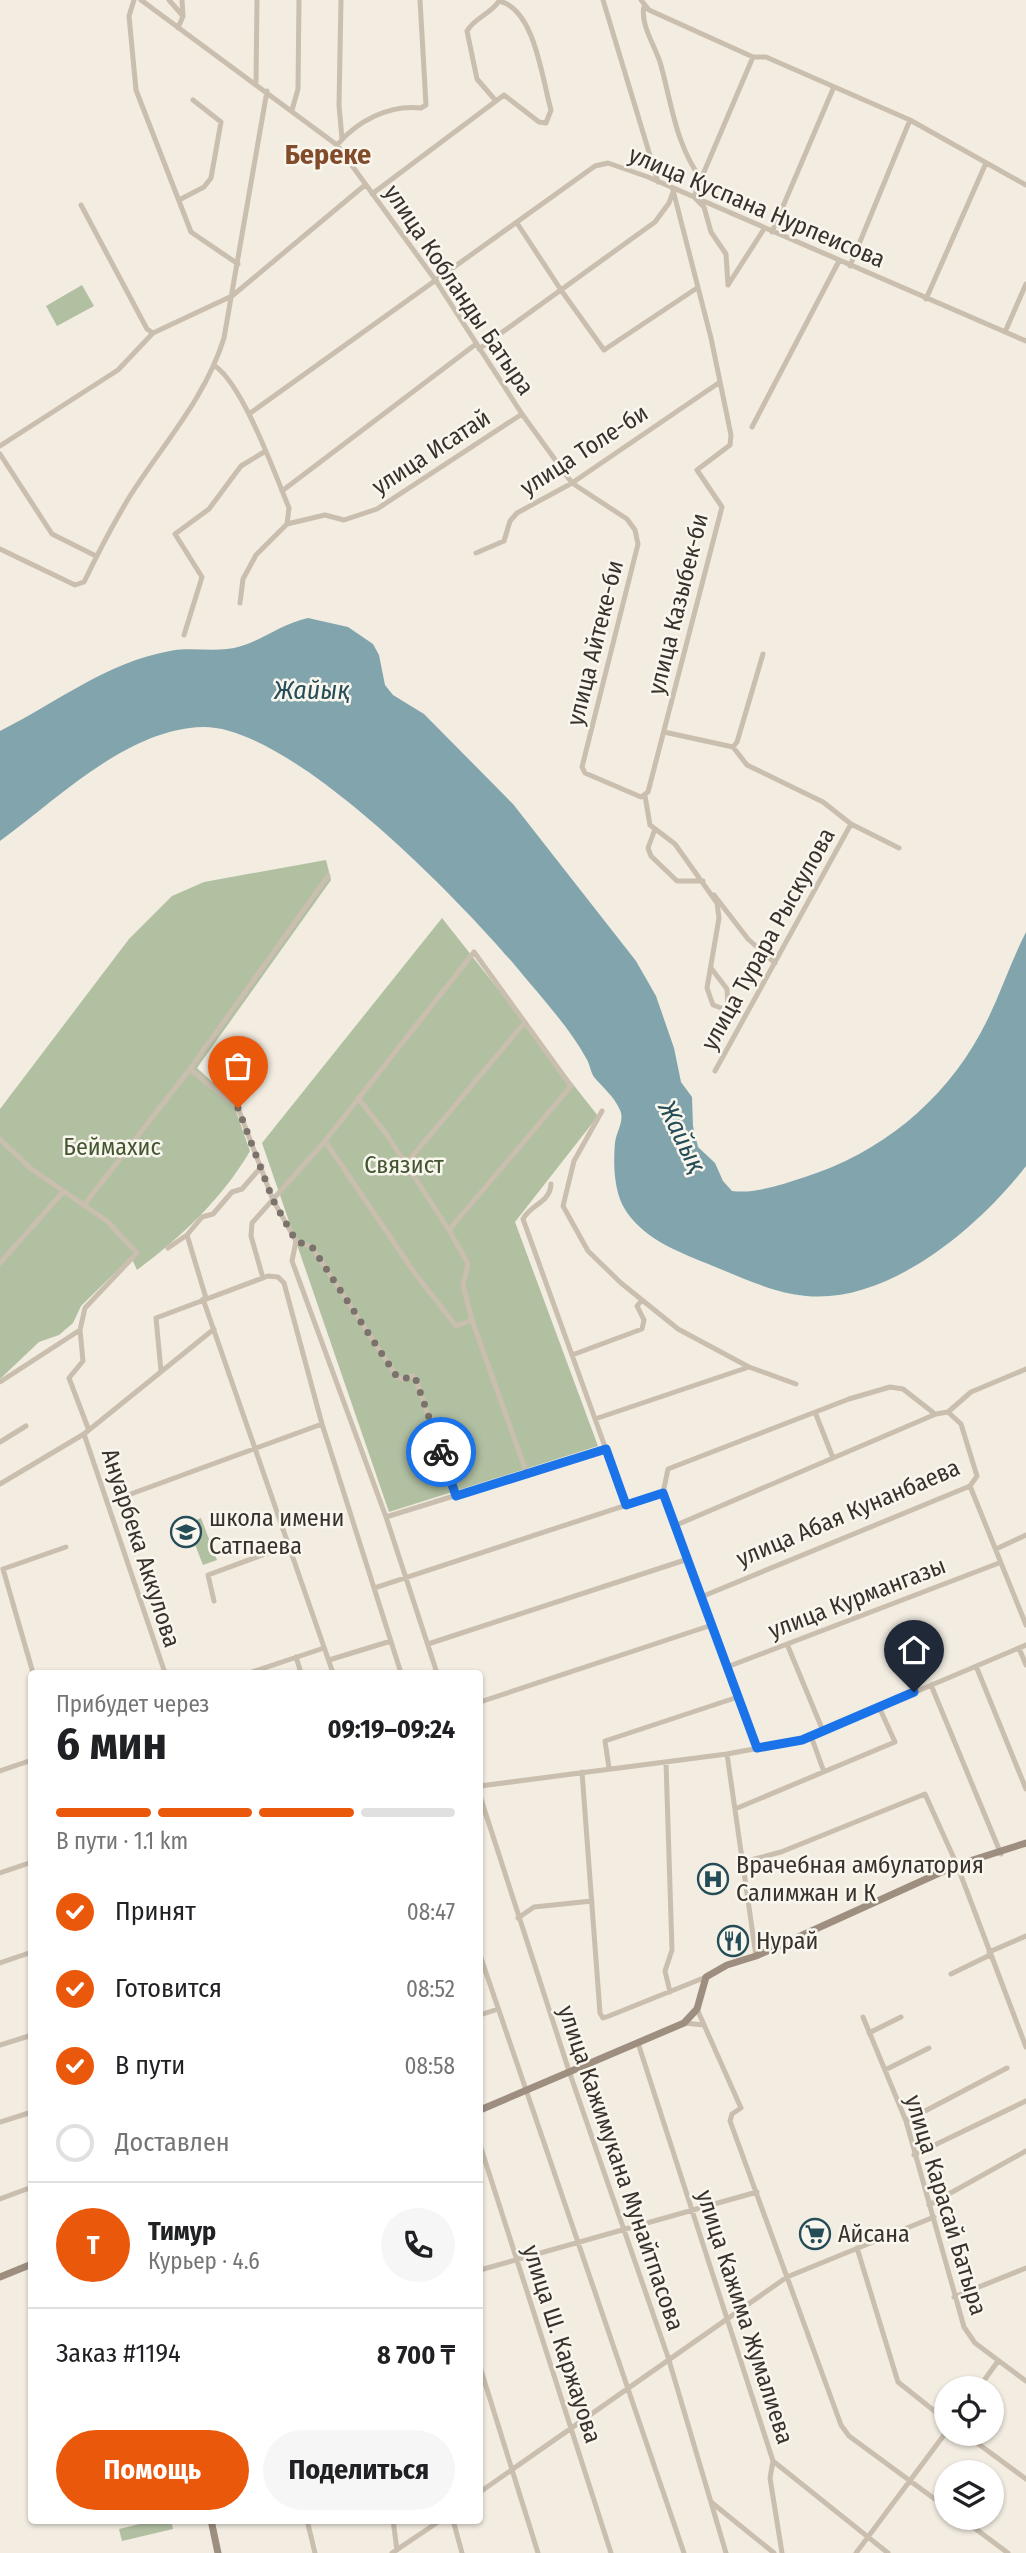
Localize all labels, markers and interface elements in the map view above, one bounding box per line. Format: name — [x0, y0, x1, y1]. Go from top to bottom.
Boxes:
district label: Береке — [285, 138, 371, 171]
street label: улица Куспана Нурпеисова — [625, 140, 889, 274]
street label: улица Кобланды Батыра — [378, 180, 540, 400]
street label: улица Толе-би — [515, 398, 653, 502]
street label: улица Исатай — [367, 403, 495, 501]
street label: улица Казыбек-би — [642, 511, 714, 697]
street label: улица Айтеке-би — [561, 557, 629, 729]
water label: Жайық — [273, 675, 350, 706]
street label: улица Турара Рыскулова — [695, 823, 841, 1055]
pin — [208, 1036, 268, 1108]
icon: bag — [219, 1047, 257, 1085]
water label: Жайық — [651, 1095, 713, 1178]
park label: Беймахис — [63, 1133, 161, 1161]
park label: Связист — [364, 1151, 444, 1179]
courier — [406, 1417, 476, 1487]
icon: bike — [422, 1433, 460, 1471]
street label: Ануарбека Аккулова — [96, 1445, 186, 1651]
street label: улица Абая Кунанбаева — [732, 1453, 964, 1573]
place label: школа имени Сатпаева — [209, 1504, 344, 1560]
school or university icon: школа имени Сатпаева — [169, 1515, 203, 1549]
street label: улица Курмангазы — [764, 1551, 950, 1645]
pin — [884, 1620, 944, 1692]
icon: home — [895, 1631, 933, 1669]
text: Прибудет через — [56, 1690, 209, 1718]
text: 09:19–09:24 — [327, 1714, 455, 1745]
text: 6 мин — [56, 1716, 167, 1771]
text: В пути · 1.1 km — [56, 1827, 188, 1855]
place label: Врачебная амбулатория Салимжан и К — [736, 1851, 984, 1907]
hospital icon: Врачебная амбулатория Салимжан и К — [696, 1862, 730, 1896]
icon: check — [56, 1893, 94, 1931]
text: Принят — [115, 1896, 196, 1927]
text: 08:47 — [407, 1898, 455, 1926]
restaurant icon: Нурай — [716, 1924, 750, 1958]
place label: Нурай — [756, 1927, 818, 1955]
icon: check — [56, 1970, 94, 2008]
text: Готовится — [115, 1973, 222, 2004]
text: 08:52 — [406, 1975, 455, 2003]
street label: улица Кажимукана Мунайтпасова — [552, 2002, 690, 2334]
icon: check — [56, 2047, 94, 2085]
text: В пути — [115, 2050, 185, 2081]
text: 08:58 — [404, 2052, 455, 2080]
street label: улица Карасай Батыра — [899, 2092, 993, 2318]
text: Доставлен — [115, 2127, 230, 2158]
street label: улица Кажима Жумалиева — [691, 2186, 799, 2448]
button: phone — [381, 2208, 455, 2282]
text: Тимур — [148, 2216, 216, 2247]
supermarket icon: Айсана — [798, 2217, 832, 2251]
place label: Айсана — [838, 2220, 910, 2248]
text: Т — [87, 2230, 99, 2261]
street label: улица Ш. Каржауова — [517, 2241, 607, 2447]
text: Курьер · 4.6 — [148, 2247, 260, 2275]
text: Заказ #1194 — [56, 2338, 181, 2369]
text: 8 700 ₸ — [377, 2340, 455, 2371]
map controls — [934, 2376, 1004, 2530]
button: locate — [934, 2376, 1004, 2446]
button: Помощь — [56, 2430, 249, 2510]
button: Поделиться — [263, 2430, 455, 2510]
button: layers — [934, 2460, 1004, 2530]

